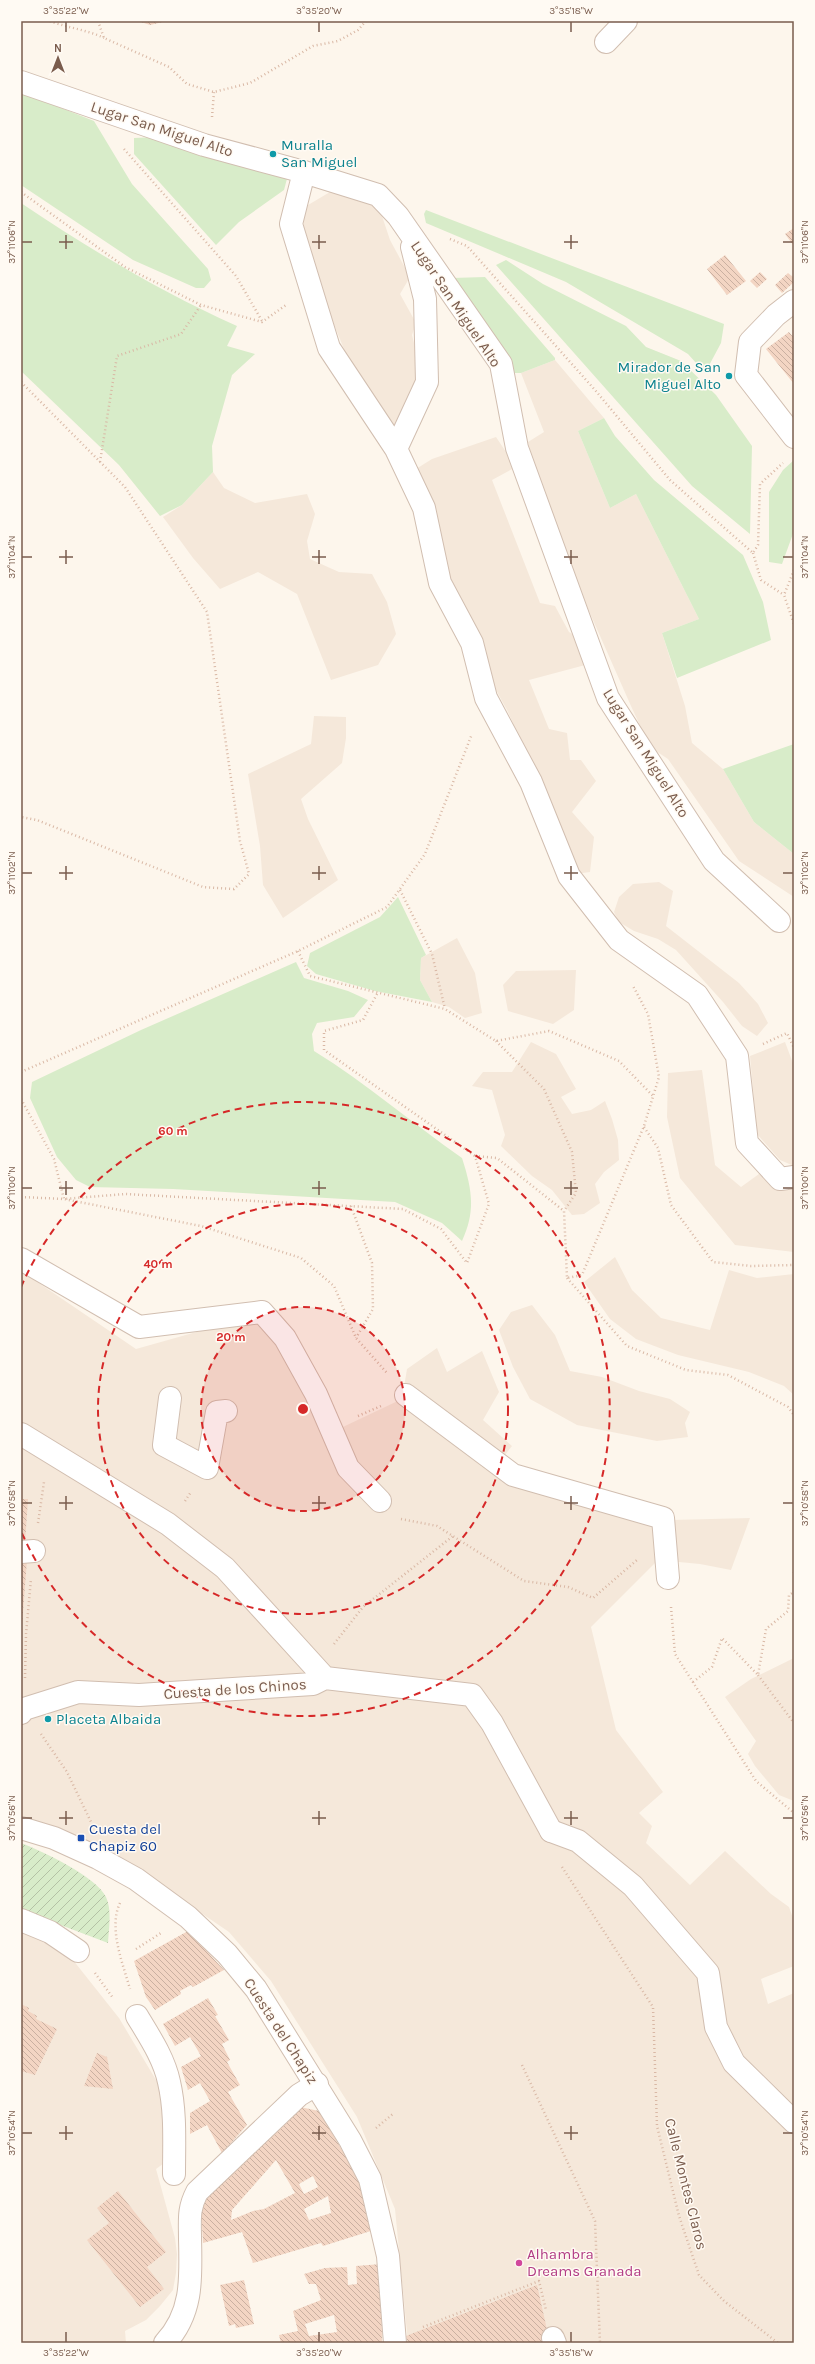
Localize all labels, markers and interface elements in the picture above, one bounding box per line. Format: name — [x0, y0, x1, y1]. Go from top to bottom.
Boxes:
text: 3°35'22"W — [43, 5, 89, 17]
text: 3°35'20"W — [296, 5, 342, 17]
text: 3°35'18"W — [549, 5, 593, 17]
north arrow — [38, 38, 78, 78]
text: N — [54, 42, 62, 55]
street label: Lugar San Miguel Alto — [89, 97, 235, 161]
place label: Muralla San Miguel — [281, 136, 358, 171]
marker: Muralla San Miguel — [268, 149, 278, 159]
text: 37°11'06"N — [6, 220, 18, 264]
text: 37°11'06"N — [799, 220, 811, 264]
street label: Lugar San Miguel Alto — [407, 237, 505, 371]
place label: Mirador de San Miguel Alto — [618, 358, 721, 393]
marker: Mirador de San Miguel Alto — [724, 371, 734, 381]
text: 37°11'04"N — [6, 535, 18, 579]
text: 37°11'04"N — [799, 535, 811, 579]
street label: Lugar San Miguel Alto — [599, 685, 693, 821]
text: 37°11'02"N — [6, 851, 18, 895]
text: 37°11'02"N — [799, 851, 811, 895]
text: 60 m — [158, 1124, 188, 1138]
text: 37°11'00"N — [6, 1166, 18, 1210]
text: 37°11'00"N — [799, 1166, 811, 1210]
text: 40 m — [143, 1257, 173, 1271]
text: 20 m — [216, 1330, 246, 1344]
centre of rings — [296, 1402, 310, 1416]
text: 37°10'58"N — [6, 1480, 18, 1526]
text: 37°10'58"N — [799, 1480, 811, 1526]
street label: Cuesta de los Chinos — [163, 1675, 307, 1703]
place label: Placeta Albaida — [56, 1710, 161, 1728]
marker: Placeta Albaida — [43, 1714, 53, 1724]
text: 37°10'56"N — [6, 1795, 18, 1841]
text: 37°10'56"N — [799, 1795, 811, 1841]
place label: Cuesta del Chapiz 60 — [89, 1820, 161, 1855]
marker: Cuesta del Chapiz 60 — [76, 1833, 86, 1843]
street label: Cuesta del Chapiz — [240, 1975, 322, 2087]
text: 37°10'54"N — [6, 2110, 18, 2156]
text: 37°10'54"N — [799, 2110, 811, 2156]
street label: Calle Montes Claros — [661, 2116, 711, 2252]
place label: Alhambra Dreams Granada — [527, 2245, 642, 2280]
marker: Alhambra Dreams Granada — [514, 2258, 524, 2268]
text: 3°35'22"W — [43, 2347, 89, 2359]
text: 3°35'20"W — [296, 2347, 342, 2359]
text: 3°35'18"W — [549, 2347, 593, 2359]

